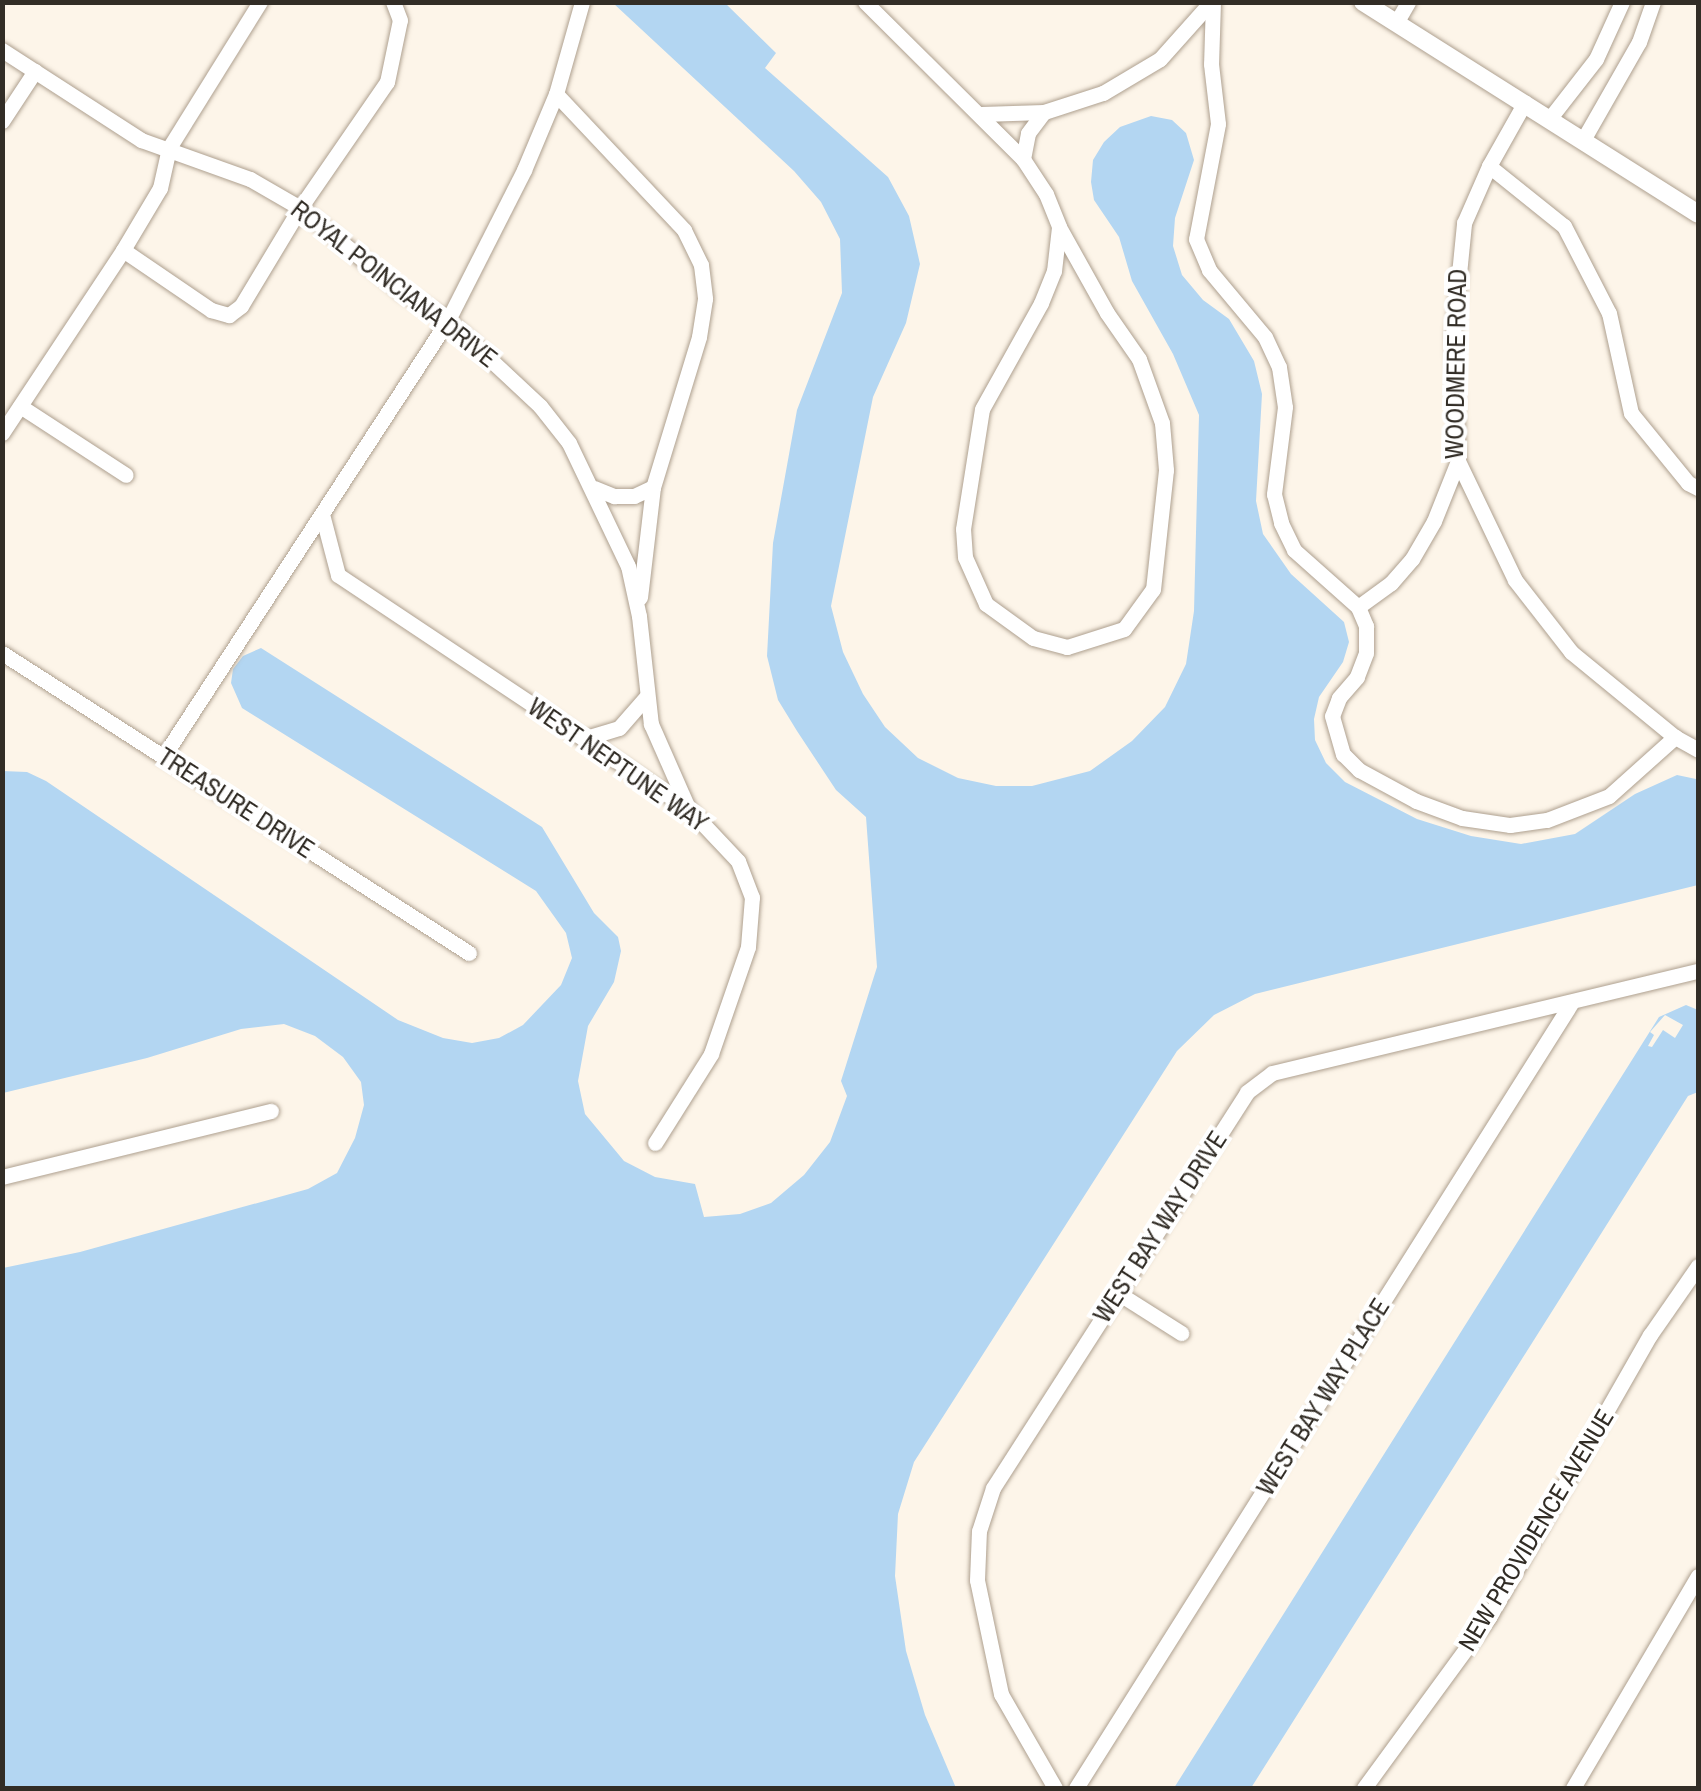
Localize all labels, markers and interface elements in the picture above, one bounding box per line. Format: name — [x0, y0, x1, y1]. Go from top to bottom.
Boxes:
street label: ROYAL POINCIANA DRIVE — [284, 194, 504, 374]
street label: WOODMERE ROAD — [1439, 269, 1473, 459]
street label: WEST NEPTUNE WAY — [522, 692, 714, 838]
street label: TREASURE DRIVE — [152, 741, 320, 865]
street label: WEST BAY WAY DRIVE — [1087, 1125, 1233, 1329]
street label: WEST BAY WAY PLACE — [1250, 1293, 1396, 1501]
street label: NEW PROVIDENCE AVENUE — [1452, 1403, 1620, 1657]

